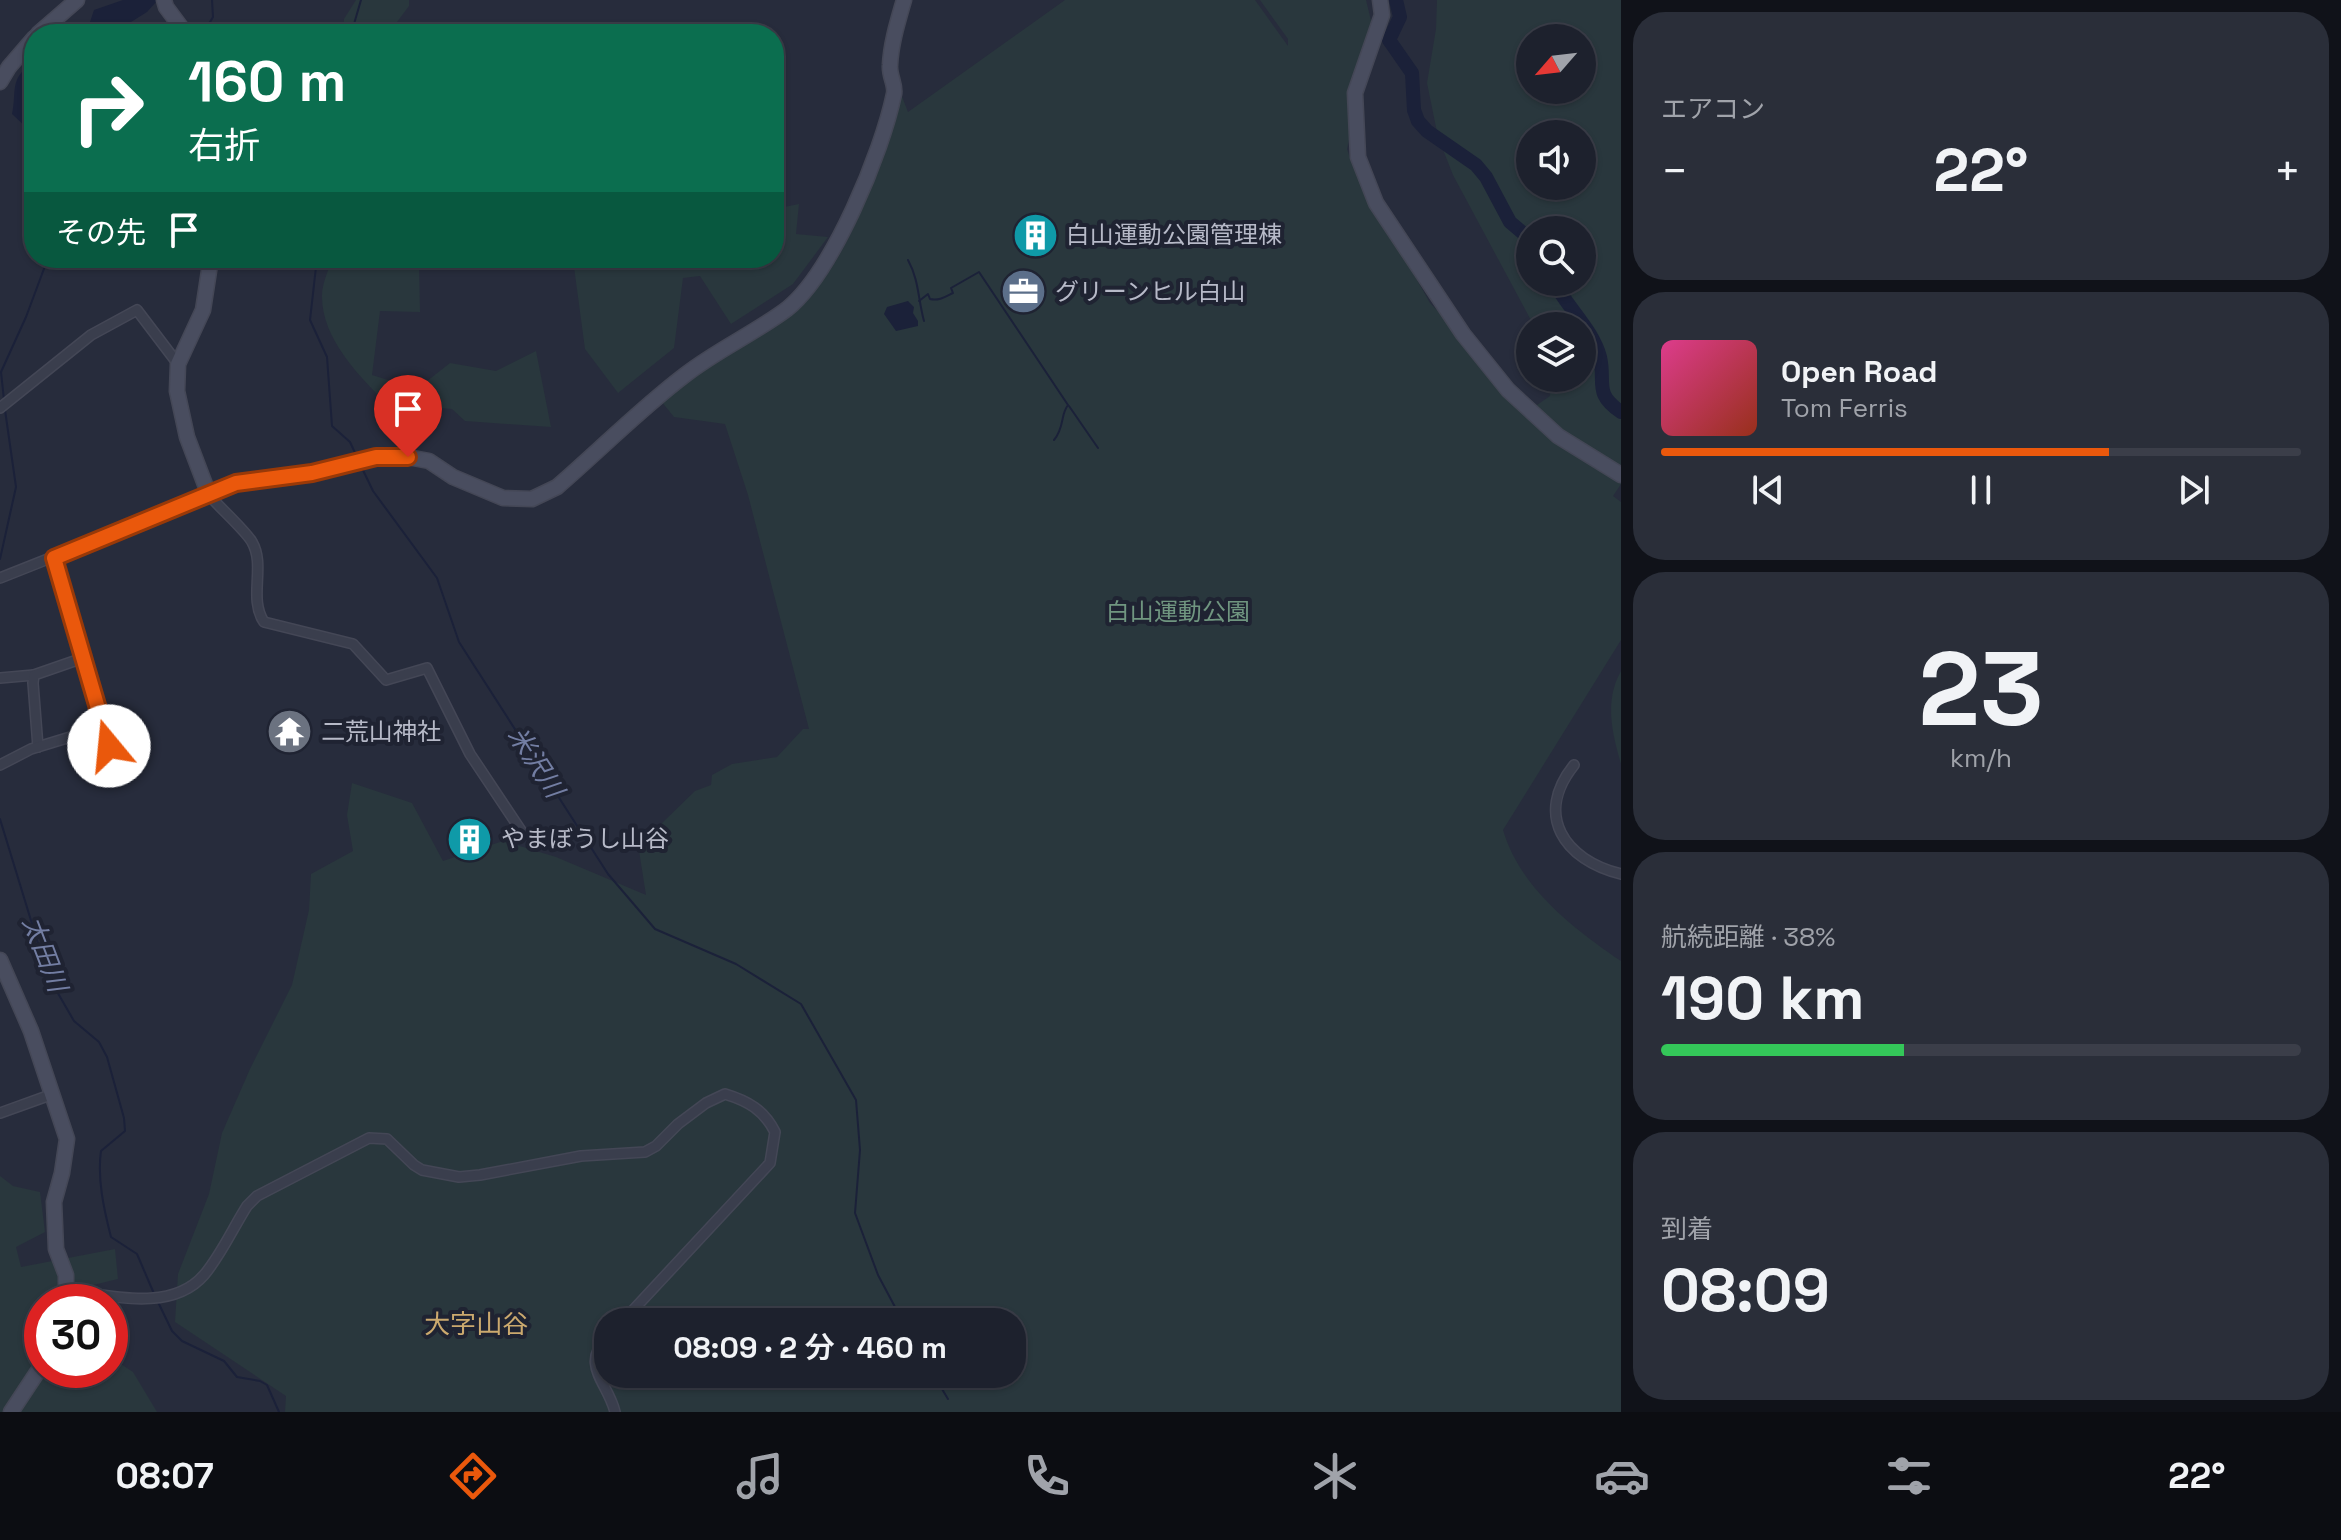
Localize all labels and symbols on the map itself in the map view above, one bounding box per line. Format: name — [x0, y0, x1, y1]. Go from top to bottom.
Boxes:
north arrow — [1516, 24, 1596, 104]
building icon: 白山運動公園管理棟 — [1011, 211, 1059, 259]
place label: 白山運動公園管理棟 — [1066, 219, 1282, 250]
office icon: グリーンヒル白山 — [1000, 268, 1048, 316]
place label: グリーンヒル白山 — [1055, 276, 1246, 307]
pin — [374, 375, 442, 457]
park label: 白山運動公園 — [1106, 596, 1250, 627]
position arrow — [67, 704, 151, 788]
temple icon: 二荒山神社 — [266, 708, 314, 756]
place label: 二荒山神社 — [321, 716, 441, 747]
water label: 米沢川 — [500, 720, 573, 806]
building icon: やまぼうし山谷 — [446, 815, 494, 863]
place label: やまぼうし山谷 — [501, 823, 669, 854]
water label: 太田川 — [15, 911, 76, 999]
speed limit sign: 30 — [24, 1284, 128, 1388]
district label: 大字山谷 — [424, 1307, 528, 1341]

